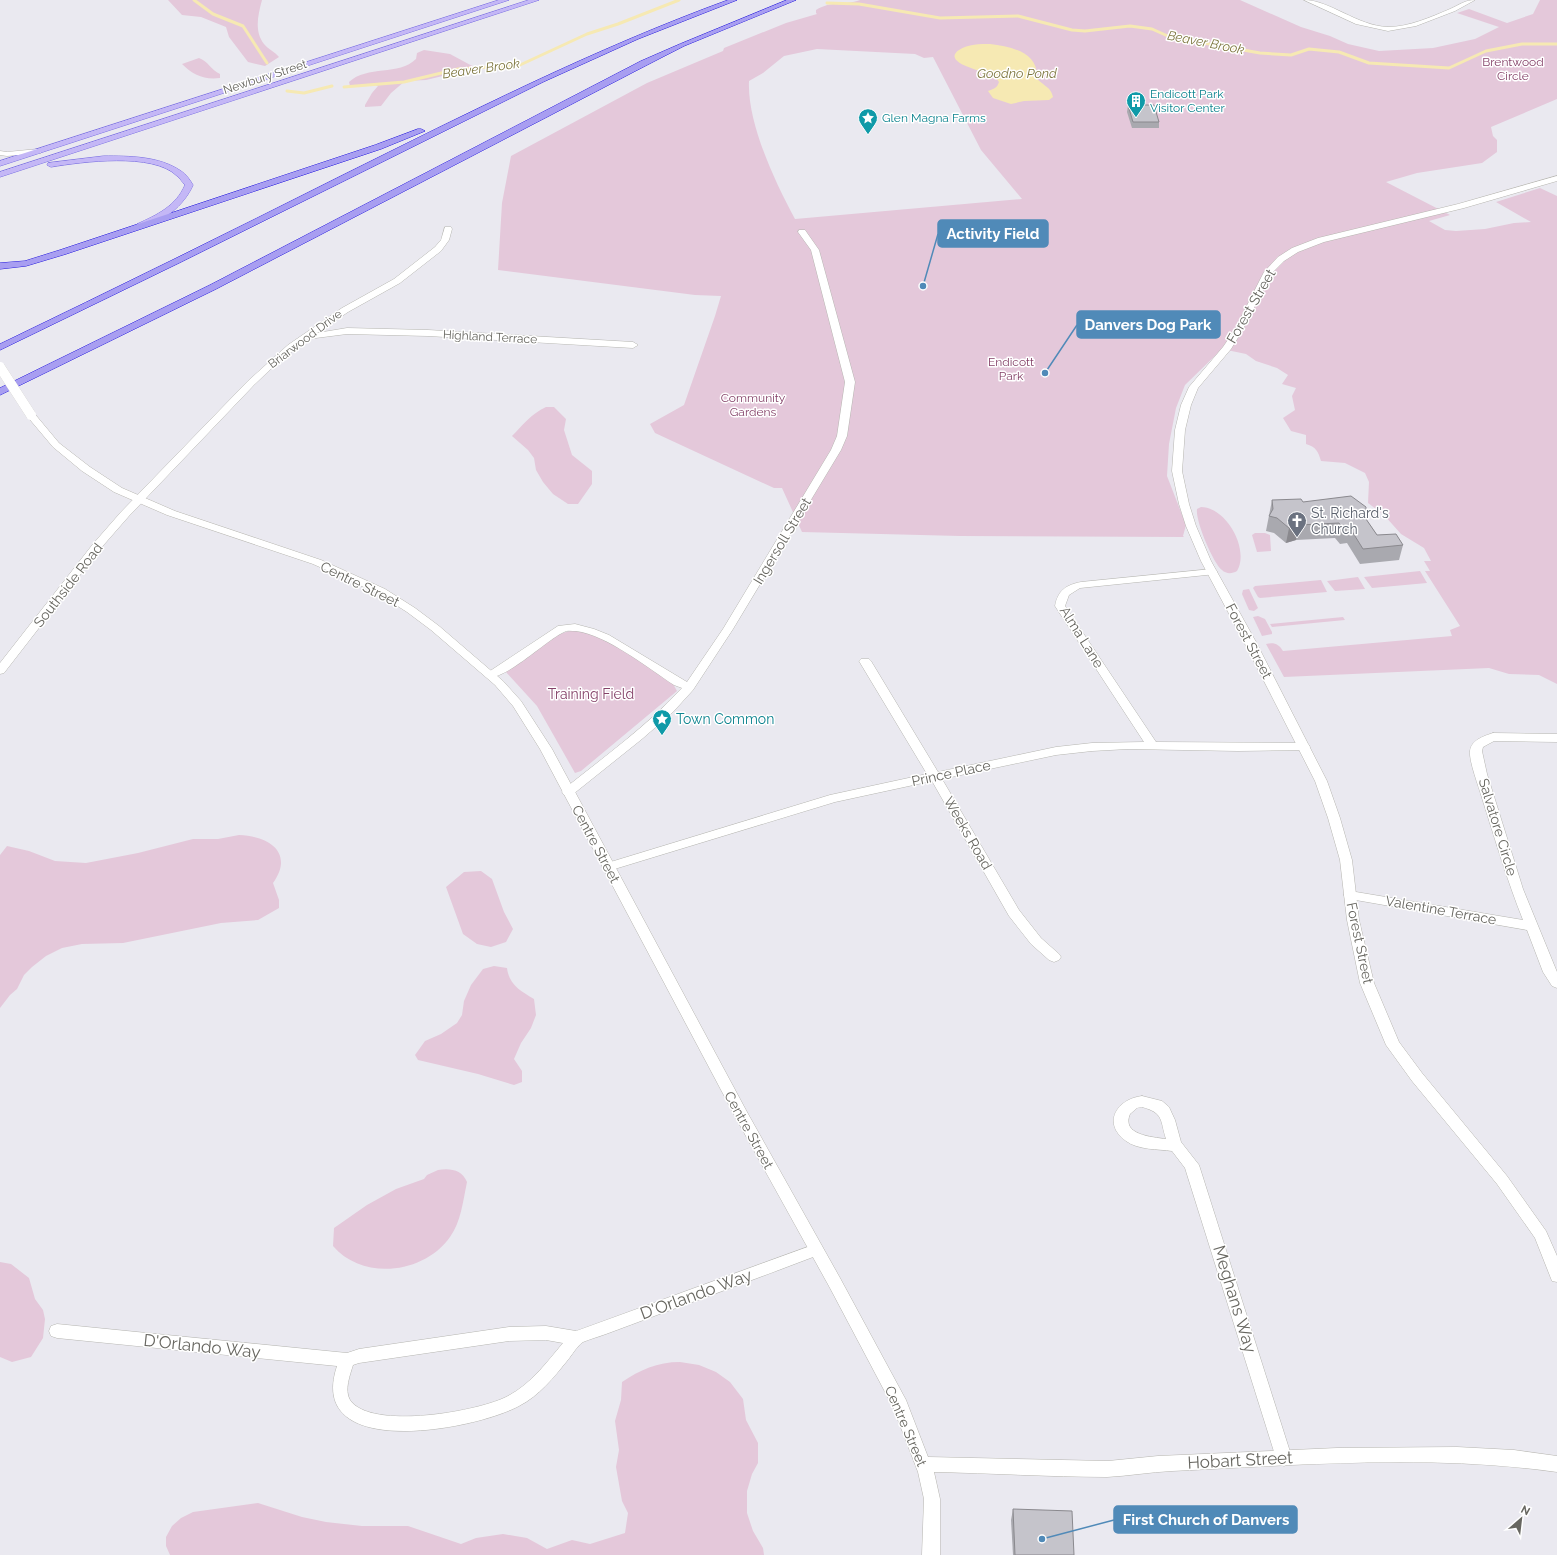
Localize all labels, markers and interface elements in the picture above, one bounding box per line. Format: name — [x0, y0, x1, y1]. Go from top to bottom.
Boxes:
water label: Beaver Brook — [1166, 28, 1246, 57]
park label: Brentwood Circle — [1482, 55, 1544, 83]
water label: Beaver Brook — [441, 56, 521, 81]
street label: Newbury Street — [221, 57, 309, 97]
water label: Goodno Pond — [977, 66, 1057, 81]
place label: Endicott Park Visitor Center — [1150, 87, 1225, 115]
building icon: Endicott Park Visitor Center — [1125, 90, 1147, 118]
place icon: Glen Magna Farms — [857, 107, 879, 135]
place label: Glen Magna Farms — [882, 111, 986, 125]
callout: Activity Field — [938, 220, 1048, 247]
text: Activity Field — [946, 225, 1040, 243]
street label: Forest Street — [1223, 266, 1279, 346]
street label: Briarwood Drive — [265, 307, 345, 371]
callout: Danvers Dog Park — [1077, 311, 1220, 338]
text: Danvers Dog Park — [1085, 316, 1212, 334]
street label: Highland Terrace — [443, 328, 537, 346]
park label: Endicott Park — [988, 355, 1034, 383]
park label: Community Gardens — [721, 391, 786, 419]
street label: Ingersoll Street — [750, 495, 814, 587]
place label: St. Richard's Church — [1311, 505, 1389, 537]
church icon: St. Richard's Church — [1286, 510, 1308, 538]
street label: Southside Road — [30, 540, 106, 630]
street label: Centre Street — [318, 558, 402, 610]
street label: Forest Street — [1222, 601, 1276, 682]
street label: Alma Lane — [1057, 603, 1107, 671]
park label: Training Field — [548, 686, 634, 702]
place icon: Town Common — [651, 708, 673, 736]
place label: Town Common — [676, 711, 774, 727]
street label: Prince Place — [910, 757, 992, 789]
street label: Salvatore Circle — [1476, 776, 1520, 878]
street label: Weeks Road — [941, 794, 995, 872]
street label: Centre Street — [569, 802, 623, 886]
street label: Valentine Terrace — [1384, 892, 1498, 928]
street label: Forest Street — [1344, 901, 1377, 985]
street label: Centre Street — [721, 1089, 777, 1172]
street label: Meghans Way — [1209, 1243, 1261, 1355]
street label: D'Orlando Way — [637, 1265, 755, 1323]
street label: D'Orlando Way — [143, 1330, 261, 1362]
street label: Centre Street — [882, 1383, 930, 1469]
street label: Hobart Street — [1187, 1447, 1293, 1473]
north arrow — [1501, 1499, 1541, 1539]
text: N — [1519, 1503, 1532, 1518]
callout: First Church of Danvers — [1114, 1506, 1297, 1533]
text: First Church of Danvers — [1123, 1511, 1289, 1529]

